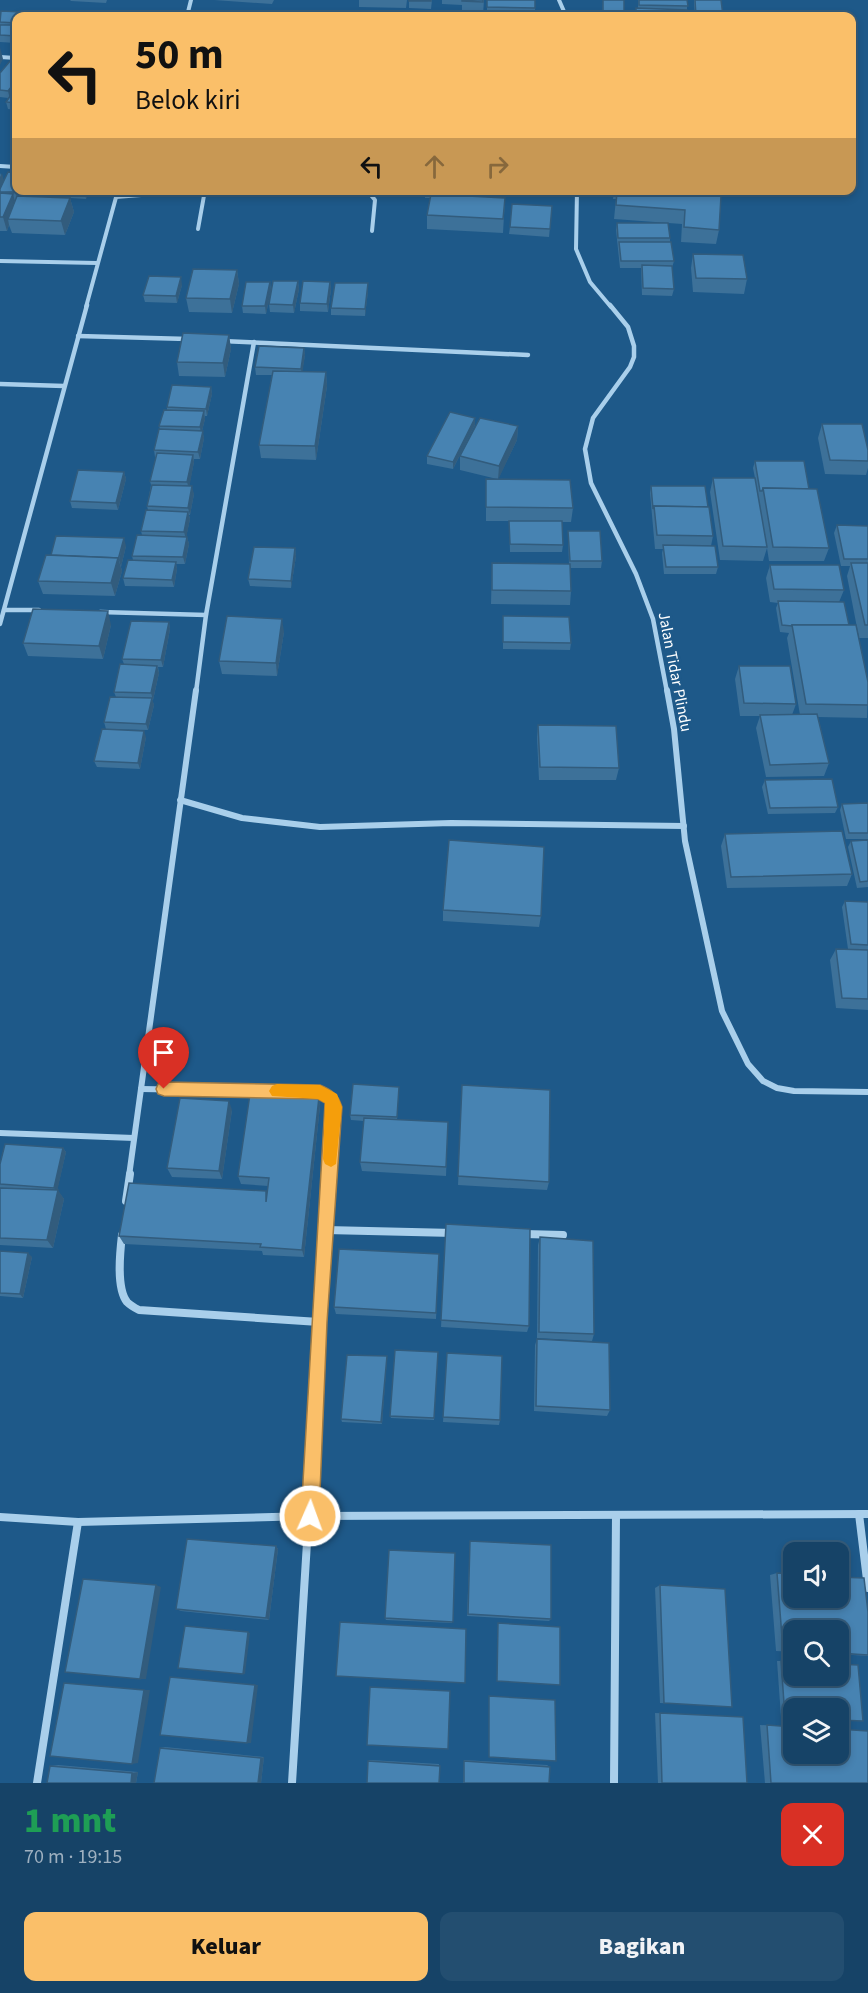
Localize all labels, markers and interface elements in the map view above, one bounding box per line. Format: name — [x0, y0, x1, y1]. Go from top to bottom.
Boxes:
text: 50 m — [135, 25, 224, 85]
icon: left — [36, 36, 114, 114]
text: Belok kiri — [135, 81, 241, 120]
icon: left — [355, 150, 388, 183]
icon: ahead — [418, 150, 451, 183]
icon: right — [481, 150, 514, 183]
street label: Jalan Tidar Plindu — [653, 610, 697, 734]
pin — [138, 1027, 189, 1089]
icon: arrive — [147, 1036, 180, 1069]
position arrow — [278, 1484, 342, 1548]
map controls — [783, 1542, 849, 1764]
button: sound — [783, 1542, 849, 1608]
button: search — [783, 1620, 849, 1686]
button: layers — [783, 1698, 849, 1764]
text: 1 mnt — [24, 1795, 116, 1846]
button: close — [781, 1803, 844, 1866]
text: 70 m · 19:15 — [24, 1843, 122, 1871]
button: Keluar — [24, 1912, 428, 1981]
button: Bagikan — [440, 1912, 844, 1981]

